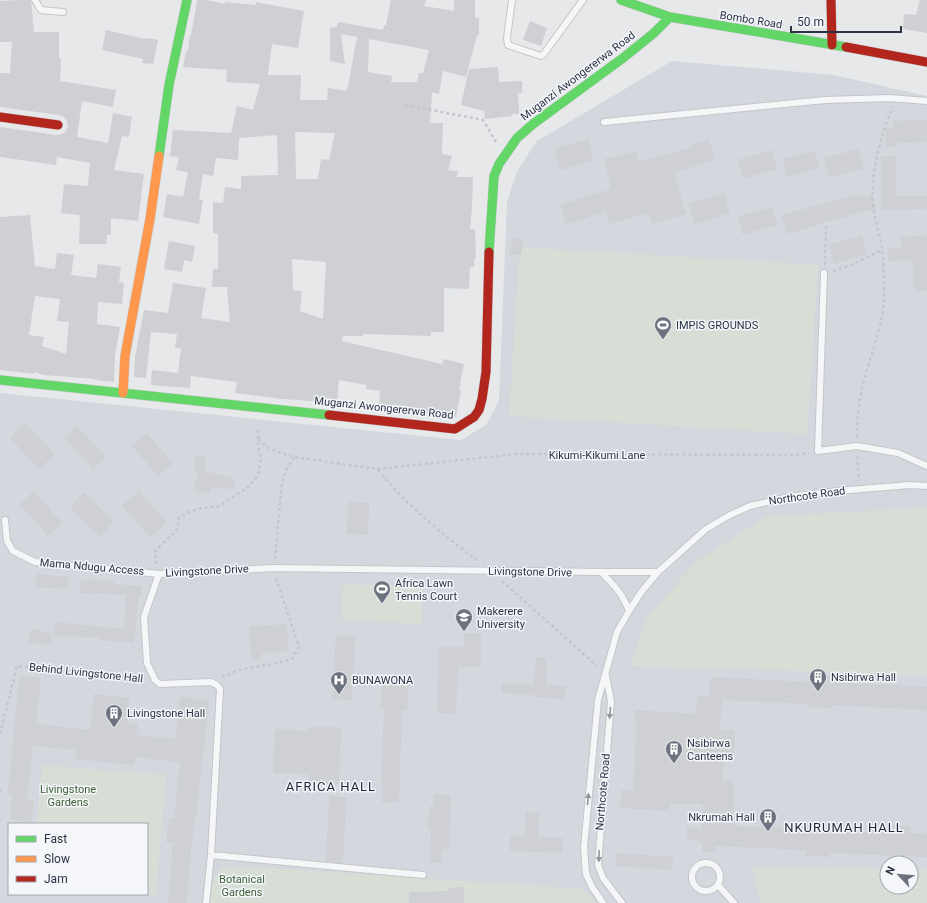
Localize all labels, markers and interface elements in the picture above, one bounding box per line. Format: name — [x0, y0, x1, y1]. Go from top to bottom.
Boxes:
scale bar — [791, 8, 901, 34]
street label: Bombo Road — [719, 9, 783, 31]
text: 50 m — [797, 15, 824, 29]
street label: Muganzi Awongererwa Road — [518, 29, 638, 123]
sports icon: IMPIS GROUNDS — [653, 315, 673, 340]
place label: IMPIS GROUNDS — [676, 319, 759, 332]
street label: Muganzi Awongererwa Road — [314, 394, 454, 422]
street label: Kikumi-Kikumi Lane — [549, 449, 645, 462]
street label: Northcote Road — [768, 484, 846, 508]
street label: Mama Ndugu Access — [39, 556, 145, 578]
street label: Livingstone Drive — [165, 562, 249, 580]
street label: Livingstone Drive — [488, 565, 572, 579]
place label: Africa Lawn Tennis Court — [395, 577, 458, 603]
sports icon: Africa Lawn Tennis Court — [372, 579, 392, 604]
place label: Makerere University — [477, 605, 526, 631]
school or university icon: Makerere University — [454, 607, 474, 632]
street label: Behind Livingstone Hall — [28, 661, 144, 685]
building icon: Nsibirwa Hall — [808, 667, 828, 692]
hospital icon: BUNAWONA — [329, 670, 349, 695]
place label: Nsibirwa Hall — [831, 671, 896, 684]
place label: BUNAWONA — [352, 674, 414, 687]
building icon: Livingstone Hall — [104, 703, 124, 728]
place label: Livingstone Hall — [127, 707, 205, 720]
one-way arrow — [606, 707, 613, 719]
place label: Nsibirwa Canteens — [687, 737, 734, 763]
building icon: Nsibirwa Canteens — [664, 739, 684, 764]
street label: Northcote Road — [593, 753, 613, 831]
district label: AFRICA HALL — [286, 779, 376, 794]
park label: Livingstone Gardens — [40, 783, 96, 809]
one-way arrow — [585, 793, 592, 805]
building icon: Nkrumah Hall — [758, 807, 778, 832]
place label: Nkrumah Hall — [688, 811, 755, 824]
district label: NKURUMAH HALL — [784, 820, 904, 835]
legend — [8, 823, 148, 895]
text: Fast — [44, 832, 67, 846]
one-way arrow — [595, 850, 602, 862]
text: Slow — [44, 852, 70, 866]
north arrow — [879, 855, 919, 895]
text: N — [883, 864, 898, 877]
text: Jam — [44, 872, 68, 886]
park label: Botanical Gardens — [219, 873, 265, 899]

